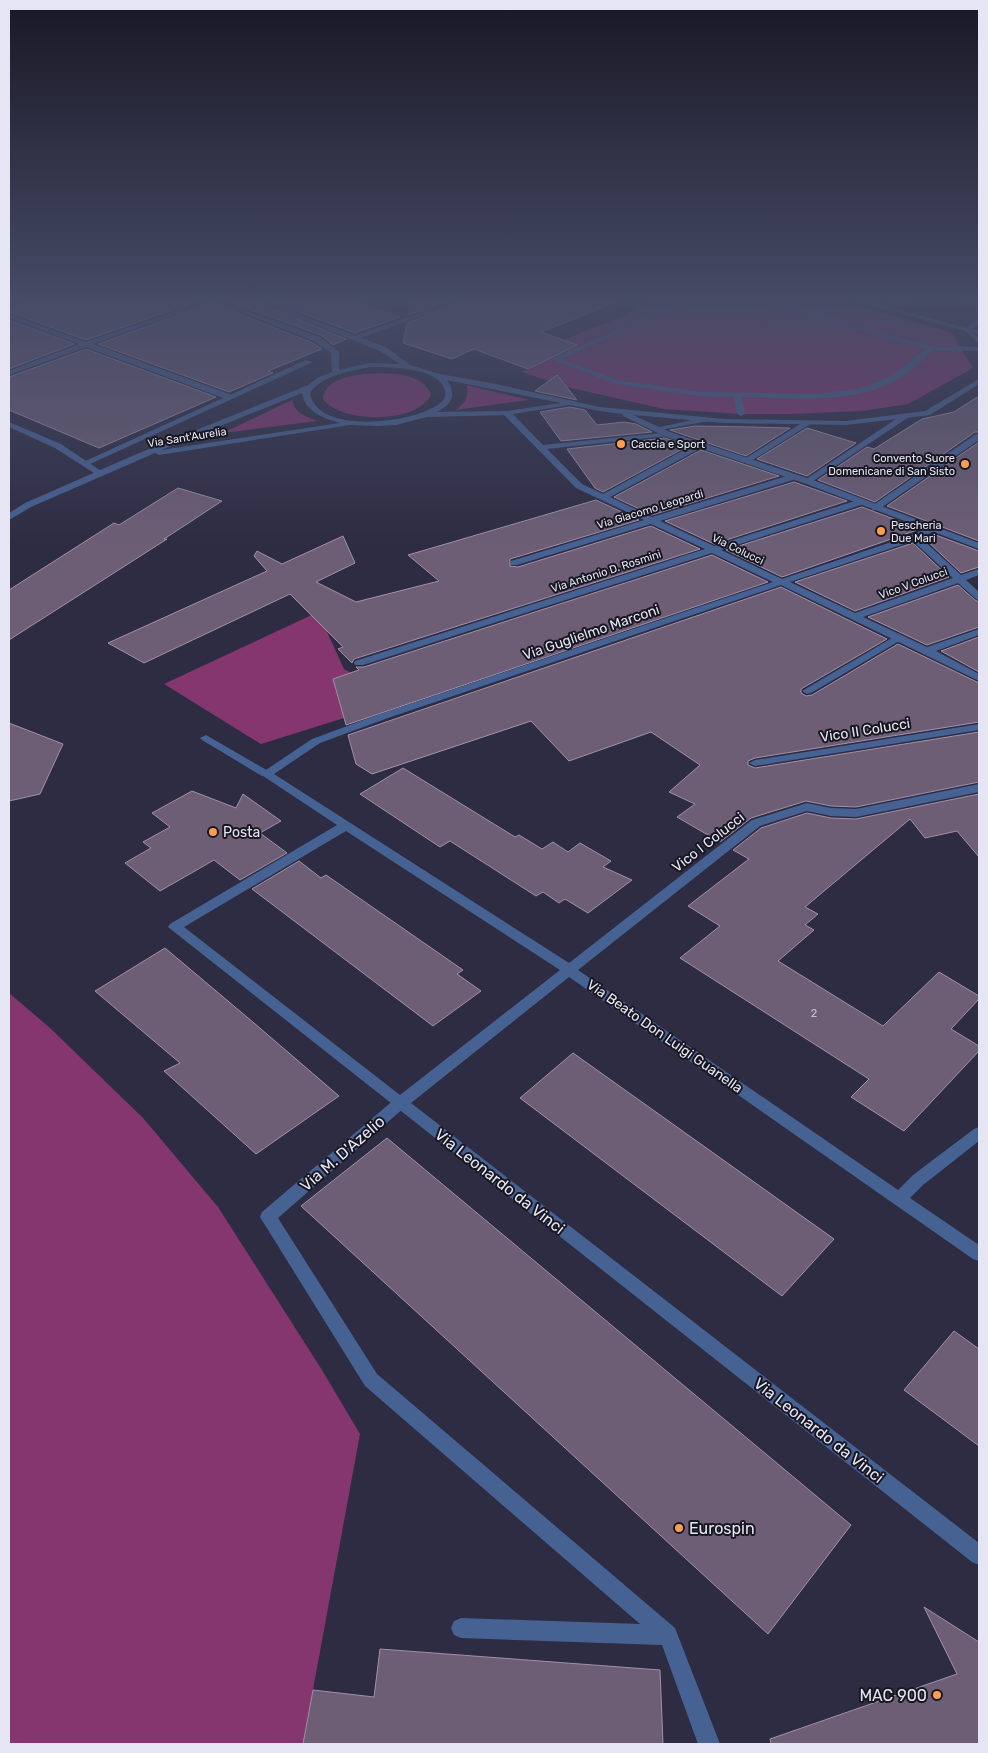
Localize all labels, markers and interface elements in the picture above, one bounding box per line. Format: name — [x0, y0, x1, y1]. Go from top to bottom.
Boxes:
street label: Via Sant'Aurelia — [147, 425, 227, 450]
marker: Caccia e Sport — [615, 438, 627, 450]
place label: Caccia e Sport — [631, 438, 706, 451]
place label: Convento Suore Domenicane di San Sisto — [828, 452, 955, 478]
marker: Convento Suore Domenicane di San Sisto — [959, 458, 971, 470]
street label: Via Giacomo Leopardi — [595, 487, 705, 532]
place label: Pescheria Due Mari — [891, 519, 942, 545]
marker: Pescheria Due Mari — [875, 525, 887, 537]
street label: Via Colucci — [710, 531, 766, 568]
street label: Via Antonio D. Rosmini — [549, 548, 663, 595]
street label: Vico V Colucci — [877, 565, 949, 602]
street label: Via Guglielmo Marconi — [521, 601, 662, 664]
street label: Vico II Colucci — [819, 715, 911, 746]
street label: Vico I Colucci — [669, 809, 748, 876]
place label: Posta — [223, 824, 260, 841]
marker: Posta — [207, 826, 219, 838]
street label: Via Beato Don Luigi Guanella — [584, 976, 746, 1097]
house number: 2 — [811, 1007, 817, 1020]
street label: Via M. D'Azelio — [296, 1112, 388, 1195]
street label: Via Leonardo da Vinci — [431, 1125, 568, 1238]
street label: Via Leonardo da Vinci — [750, 1374, 887, 1487]
place label: Eurospin — [689, 1519, 755, 1538]
marker: Eurospin — [673, 1522, 685, 1534]
place label: MAC 900 — [859, 1686, 927, 1705]
marker: MAC 900 — [931, 1689, 943, 1701]

